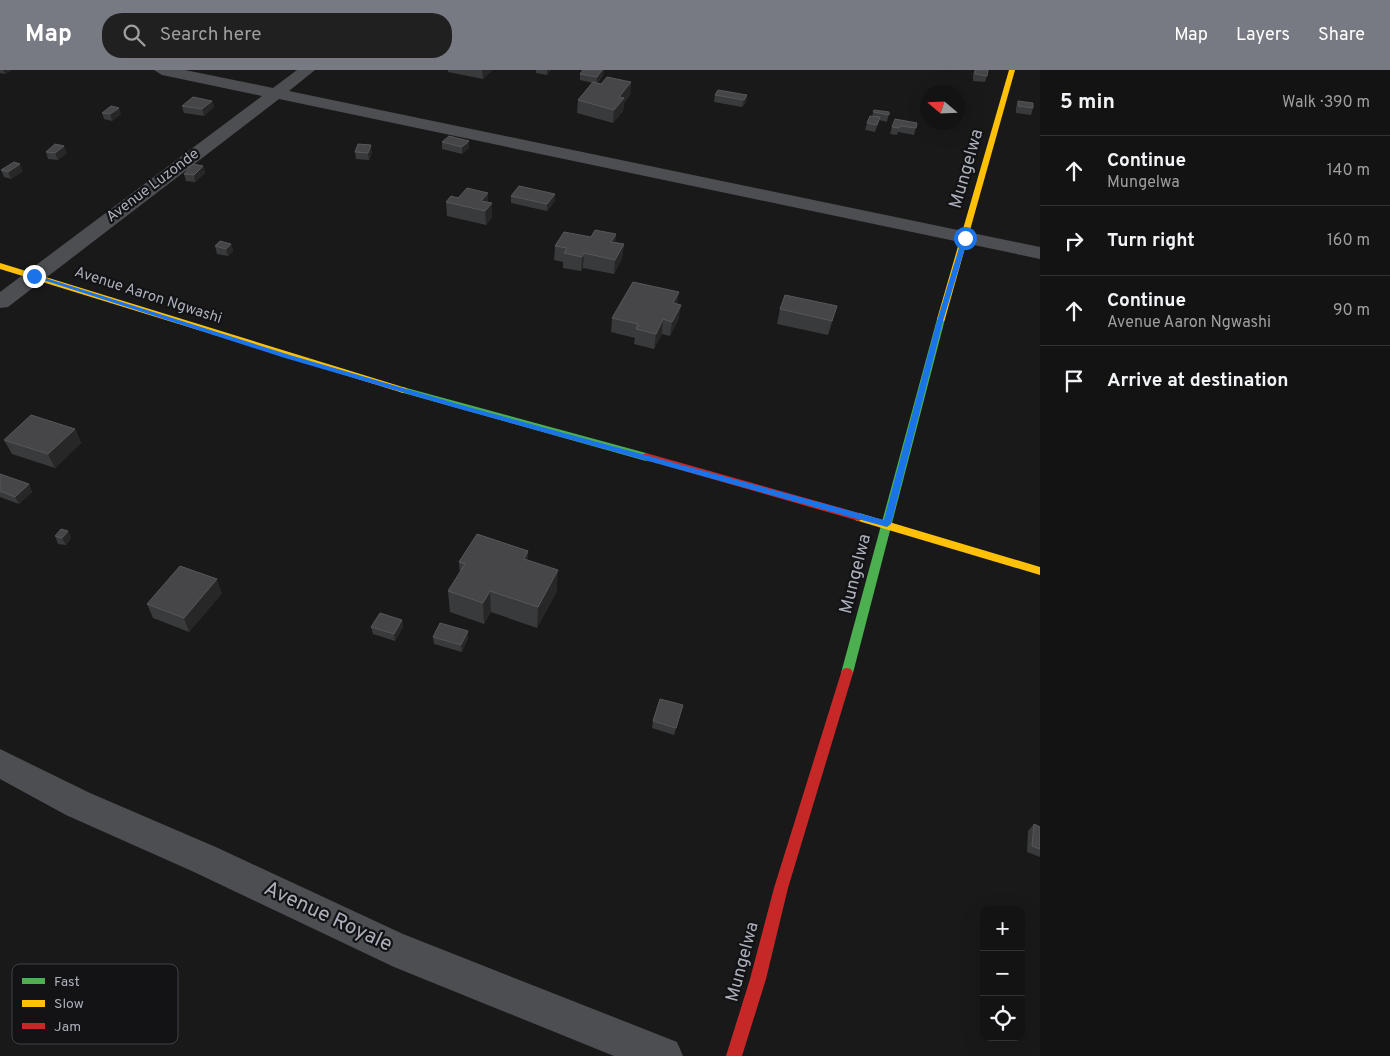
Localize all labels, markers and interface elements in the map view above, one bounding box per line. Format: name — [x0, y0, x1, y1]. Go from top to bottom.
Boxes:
search box — [102, 13, 452, 58]
text: Map — [25, 20, 72, 50]
icon: search — [120, 21, 148, 49]
text: Search here — [160, 23, 261, 47]
text: Map — [1174, 24, 1208, 47]
text: Layers — [1236, 24, 1290, 47]
text: Share — [1318, 24, 1365, 47]
north arrow — [920, 85, 965, 130]
text: 5 min — [1060, 89, 1115, 116]
text: Walk · 390 m — [1282, 93, 1370, 113]
street label: Mungelwa — [945, 127, 989, 211]
street label: Avenue Luzonde — [103, 145, 203, 227]
text: Continue — [1107, 149, 1186, 173]
icon: ahead — [1060, 157, 1088, 185]
text: 140 m — [1327, 161, 1370, 181]
text: Mungelwa — [1107, 173, 1180, 193]
route start — [954, 227, 977, 250]
icon: right — [1060, 227, 1088, 255]
text: Turn right — [1107, 229, 1195, 253]
text: 160 m — [1327, 231, 1370, 251]
street label: Avenue Aaron Ngwashi — [72, 263, 224, 329]
route end — [23, 265, 46, 288]
text: Continue — [1107, 289, 1186, 313]
icon: ahead — [1060, 297, 1088, 325]
text: 90 m — [1333, 301, 1370, 321]
text: Avenue Aaron Ngwashi — [1107, 313, 1271, 333]
icon: arrive — [1060, 367, 1088, 395]
text: Arrive at destination — [1107, 369, 1288, 393]
street label: Mungelwa — [835, 532, 877, 616]
street label: Avenue Royale — [259, 875, 397, 959]
map controls — [980, 906, 1025, 1041]
button: + — [980, 906, 1025, 951]
street label: Mungelwa — [721, 920, 765, 1004]
button: − — [980, 951, 1025, 996]
legend — [12, 964, 178, 1044]
text: Fast — [54, 974, 80, 991]
text: Slow — [54, 996, 84, 1013]
button: locate — [980, 996, 1025, 1041]
text: Jam — [54, 1019, 81, 1036]

